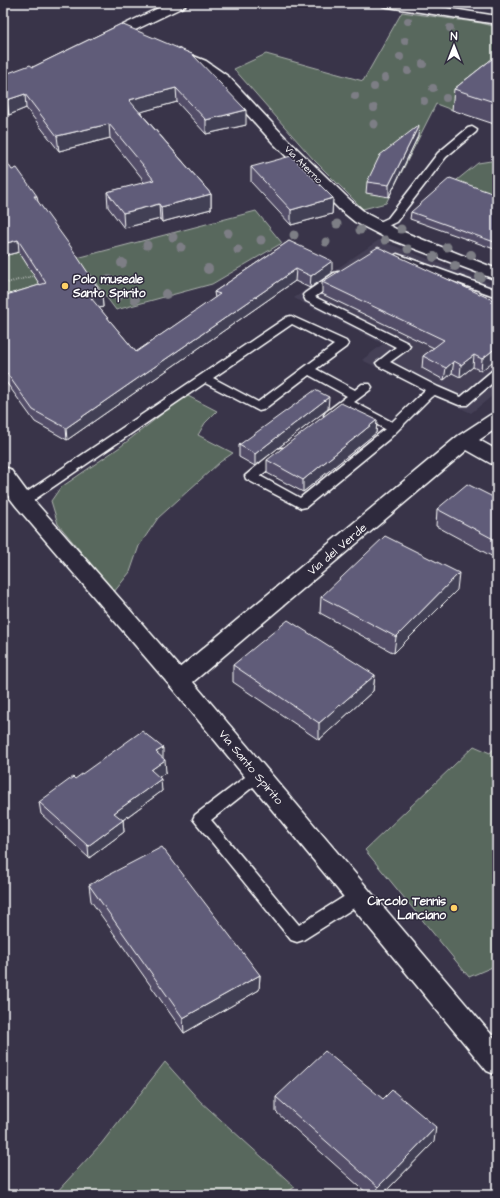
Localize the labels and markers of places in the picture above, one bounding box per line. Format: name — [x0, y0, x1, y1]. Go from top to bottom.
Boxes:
place label: Polo museale Santo Spirito — [72, 271, 146, 303]
marker: Polo museale Santo Spirito — [60, 281, 70, 291]
place label: Circolo Tennis Lanciano — [367, 893, 446, 924]
marker: Circolo Tennis Lanciano — [449, 903, 459, 913]

